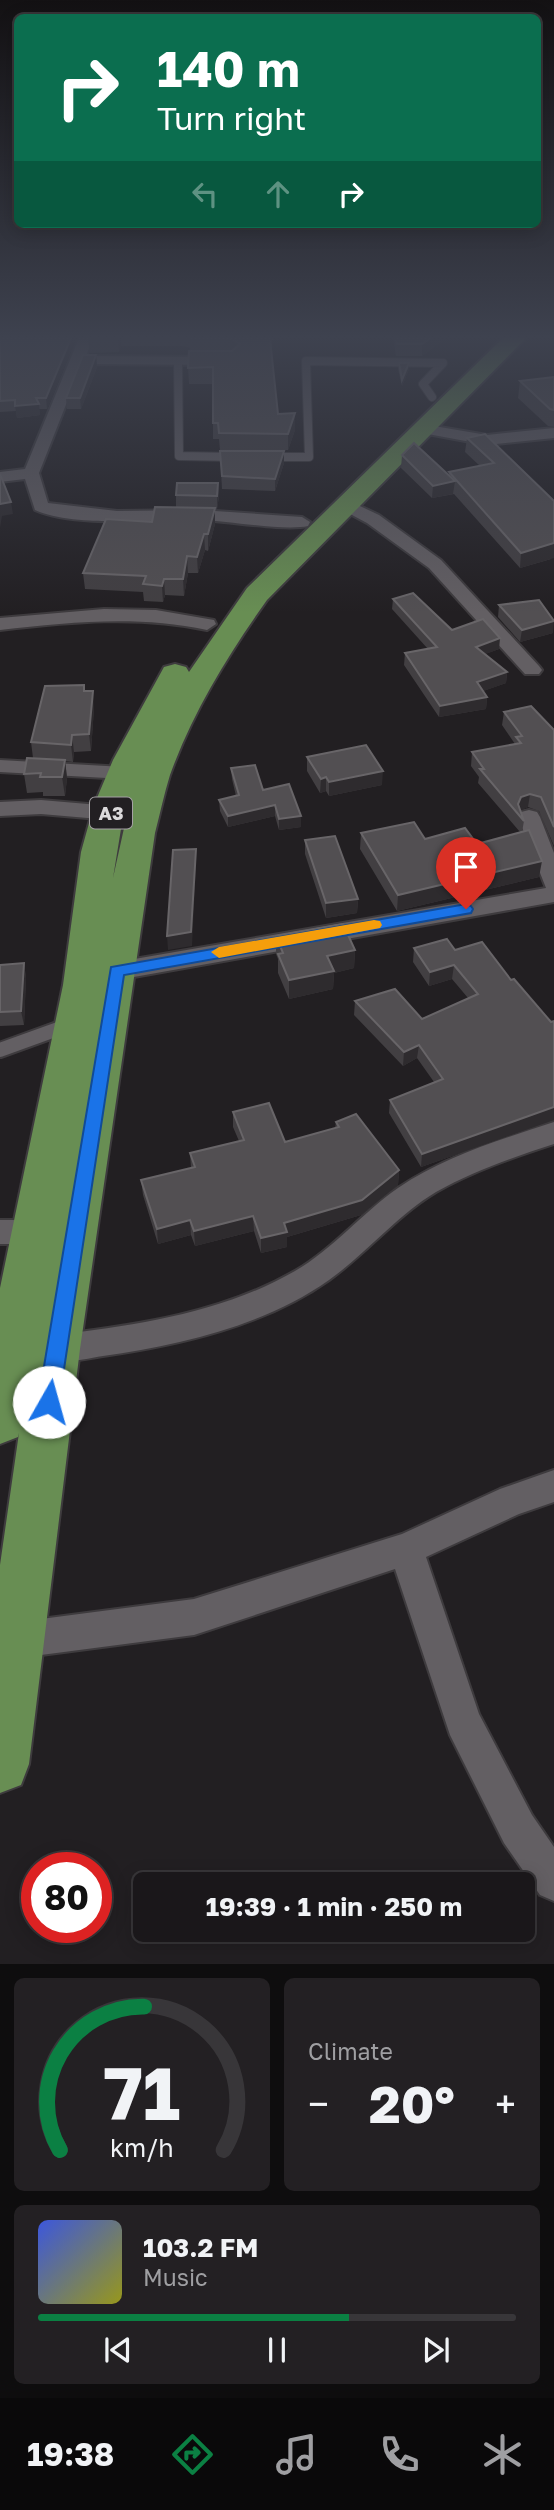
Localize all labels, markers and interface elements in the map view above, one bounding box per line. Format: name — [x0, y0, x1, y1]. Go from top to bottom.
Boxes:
text: 140 m — [157, 39, 300, 98]
icon: right — [42, 42, 133, 133]
text: Turn right — [157, 99, 306, 137]
icon: left — [186, 175, 224, 213]
icon: ahead — [259, 175, 297, 213]
icon: right — [332, 175, 370, 213]
road number: A3 — [90, 798, 132, 828]
pin — [436, 837, 496, 909]
icon: arrive — [447, 848, 485, 886]
position arrow — [12, 1365, 86, 1439]
speed limit sign: 80 — [21, 1852, 112, 1943]
text: 19:39 · 1 min · 250 m — [206, 1891, 462, 1922]
text: Climate — [308, 2037, 393, 2065]
text: 71 — [103, 2050, 181, 2137]
text: 20° — [369, 2072, 455, 2134]
text: − — [308, 2081, 329, 2126]
text: + — [495, 2081, 516, 2126]
text: km/h — [110, 2132, 174, 2163]
text: 103.2 FM — [143, 2232, 258, 2263]
text: Music — [143, 2263, 208, 2291]
icon: previous — [99, 2331, 137, 2369]
icon: pause — [258, 2331, 296, 2369]
icon: next — [417, 2331, 455, 2369]
icon: directions — [168, 2430, 217, 2479]
icon: music — [272, 2430, 321, 2479]
icon: phone — [375, 2430, 424, 2479]
icon: climate — [478, 2430, 527, 2479]
text: 19:38 — [27, 2435, 114, 2473]

